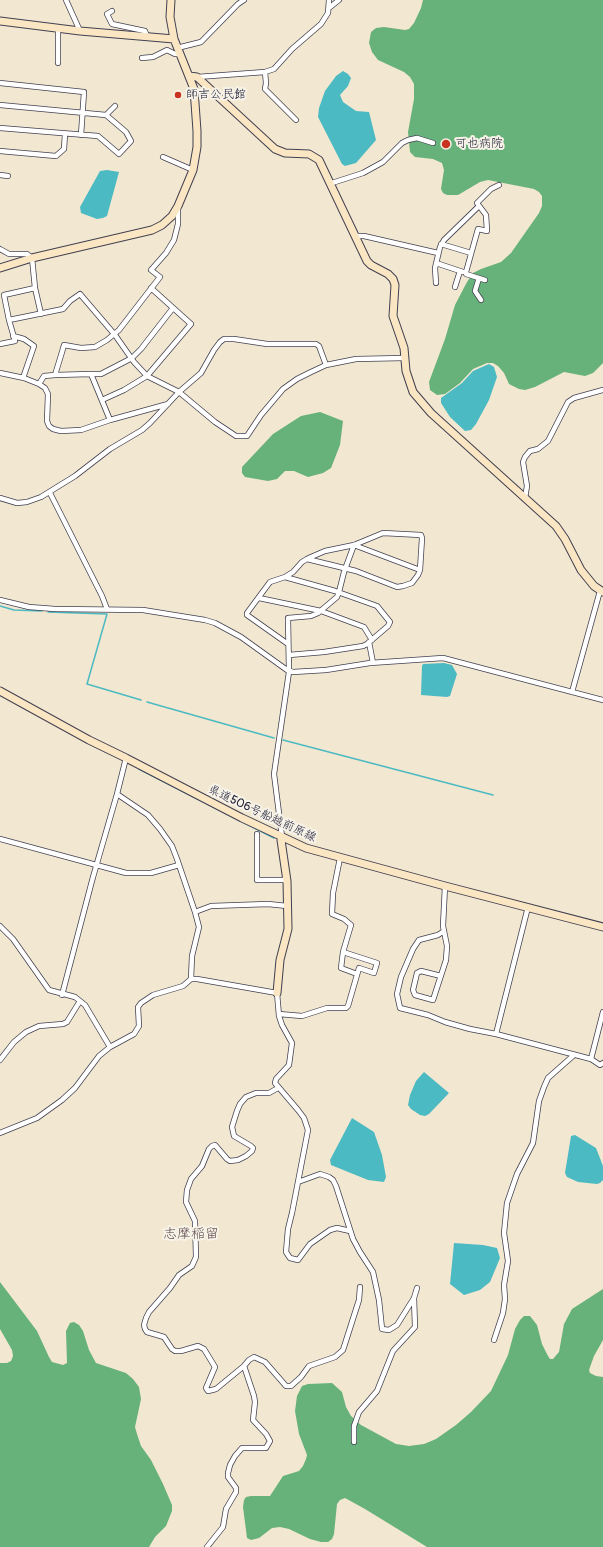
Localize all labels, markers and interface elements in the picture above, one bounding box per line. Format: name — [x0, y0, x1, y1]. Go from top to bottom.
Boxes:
place label: 師吉公民館 — [186, 88, 246, 102]
marker: 師吉公民館 — [173, 90, 183, 100]
place label: 可也病院 — [455, 137, 503, 151]
marker: 可也病院 — [440, 138, 452, 150]
street label: 県道506号船越前原線 — [206, 783, 318, 845]
district label: 志摩稲留 — [163, 1226, 219, 1242]

